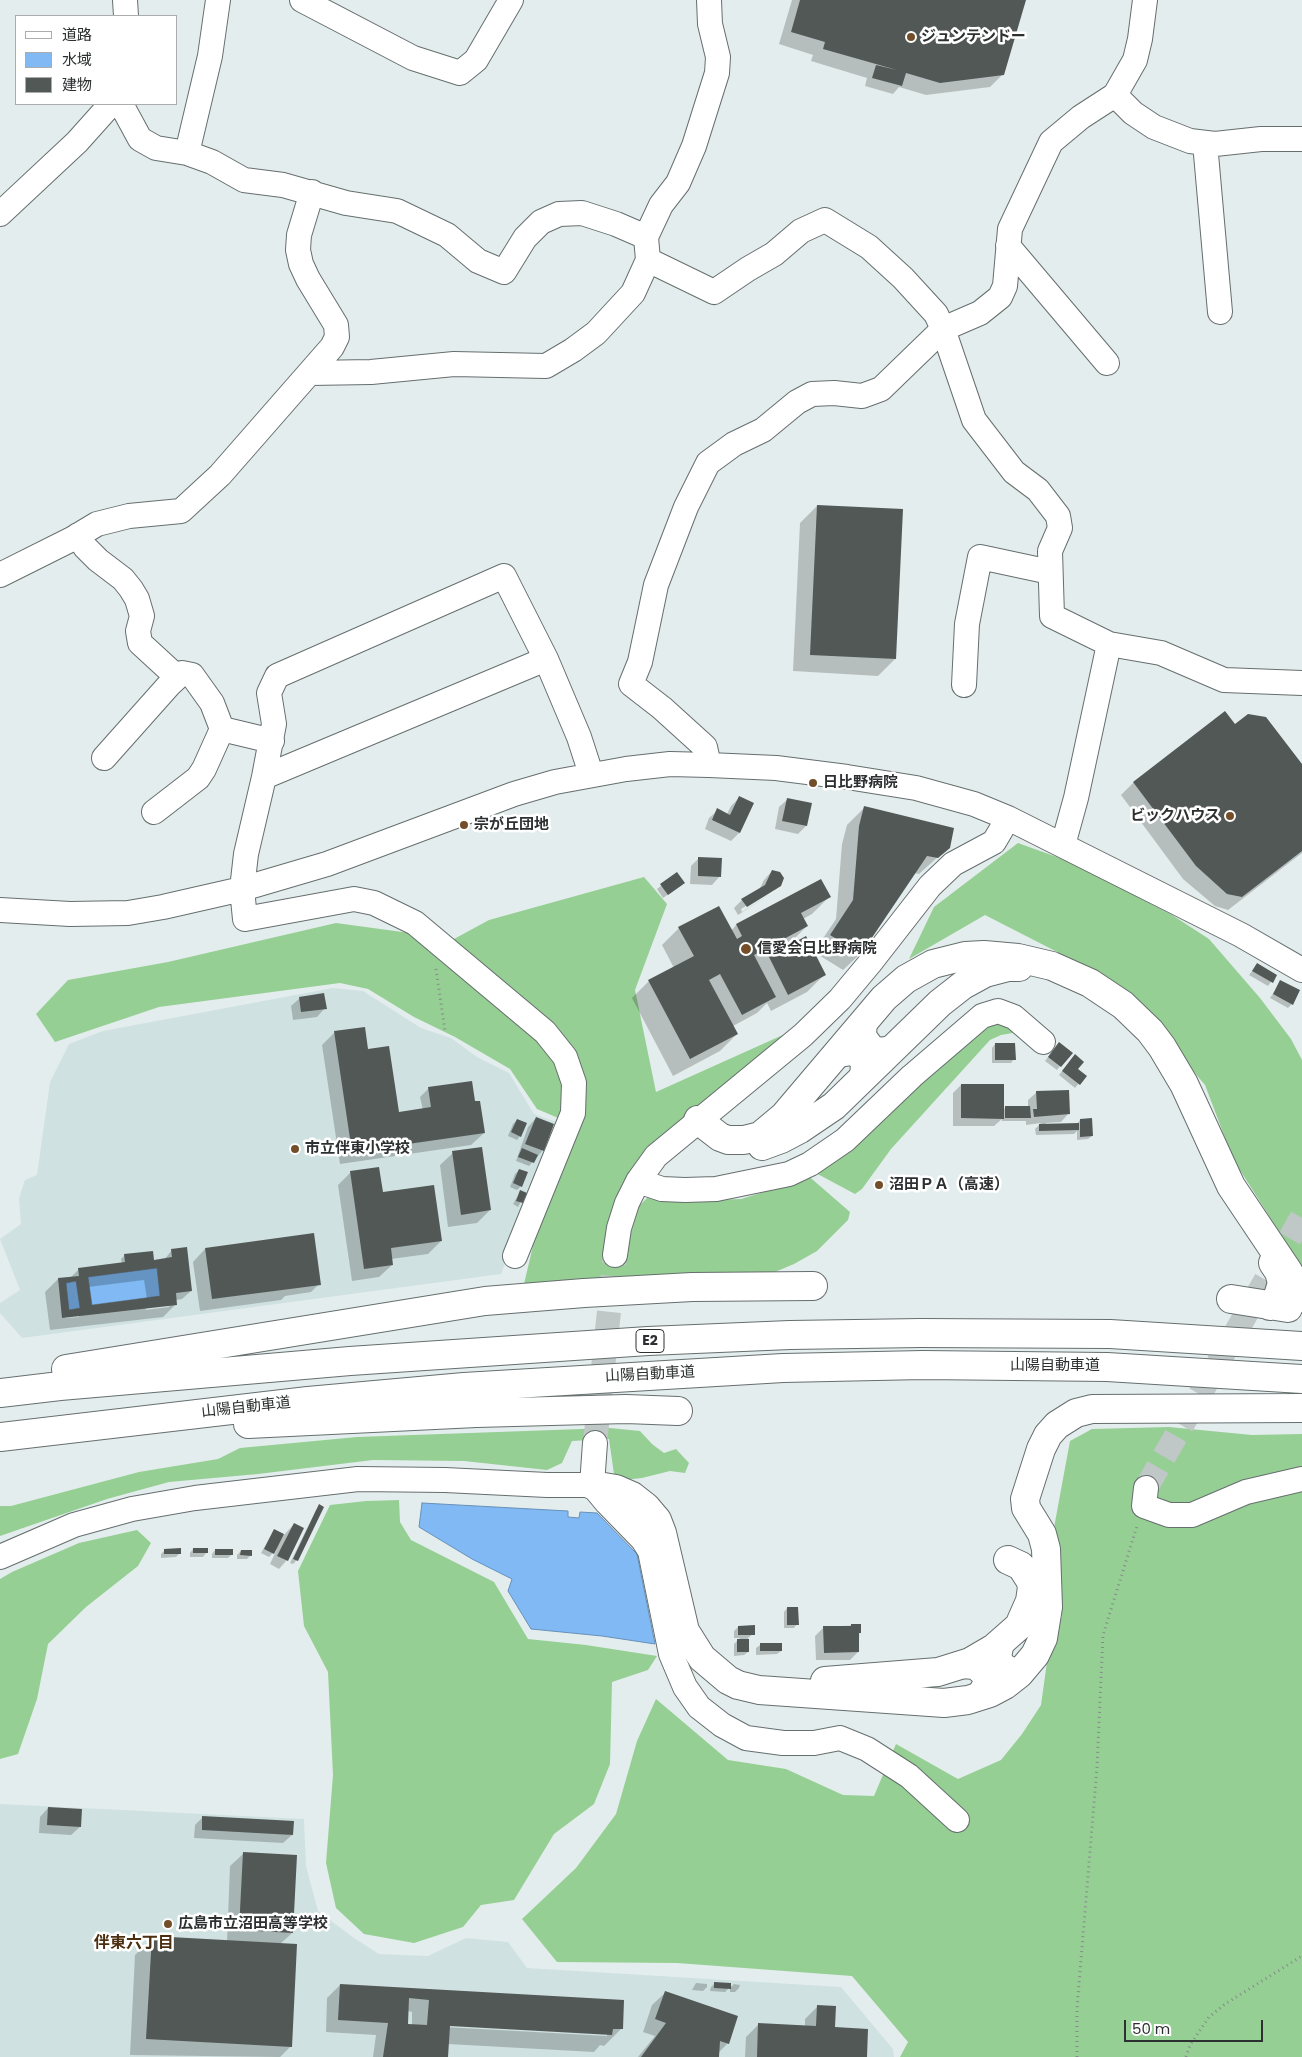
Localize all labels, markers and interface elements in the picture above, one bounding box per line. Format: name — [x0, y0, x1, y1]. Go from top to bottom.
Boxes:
legend — [15, 15, 178, 105]
text: 道路 — [62, 24, 92, 45]
place label: ジュンテンドー — [921, 28, 1026, 46]
marker: ジュンテンドー — [905, 31, 917, 43]
text: 水域 — [62, 49, 92, 70]
text: 建物 — [62, 74, 92, 95]
place label: 日比野病院 — [823, 774, 898, 792]
marker: 日比野病院 — [807, 777, 819, 789]
place label: ビックハウス — [1130, 807, 1220, 825]
marker: ビックハウス — [1224, 810, 1236, 822]
place label: 宗が丘団地 — [474, 816, 549, 834]
marker: 宗が丘団地 — [458, 819, 470, 831]
place label: 信愛会日比野病院 — [757, 940, 877, 958]
marker: 信愛会日比野病院 — [739, 942, 753, 956]
place label: 市立伴東小学校 — [305, 1140, 410, 1158]
marker: 市立伴東小学校 — [289, 1143, 301, 1155]
place label: 沼田ＰＡ（高速） — [889, 1176, 1009, 1194]
marker: 沼田ＰＡ（高速） — [873, 1179, 885, 1191]
road number: E2 — [636, 1330, 664, 1352]
street label: 山陽自動車道 — [1010, 1357, 1100, 1375]
street label: 山陽自動車道 — [605, 1364, 695, 1386]
street label: 山陽自動車道 — [200, 1394, 292, 1422]
place label: 広島市立沼田高等学校 — [178, 1915, 328, 1933]
marker: 広島市立沼田高等学校 — [162, 1918, 174, 1930]
district label: 伴東六丁目 — [94, 1934, 174, 1954]
scale bar — [1127, 2010, 1266, 2042]
text: 50 m — [1132, 2018, 1170, 2039]

